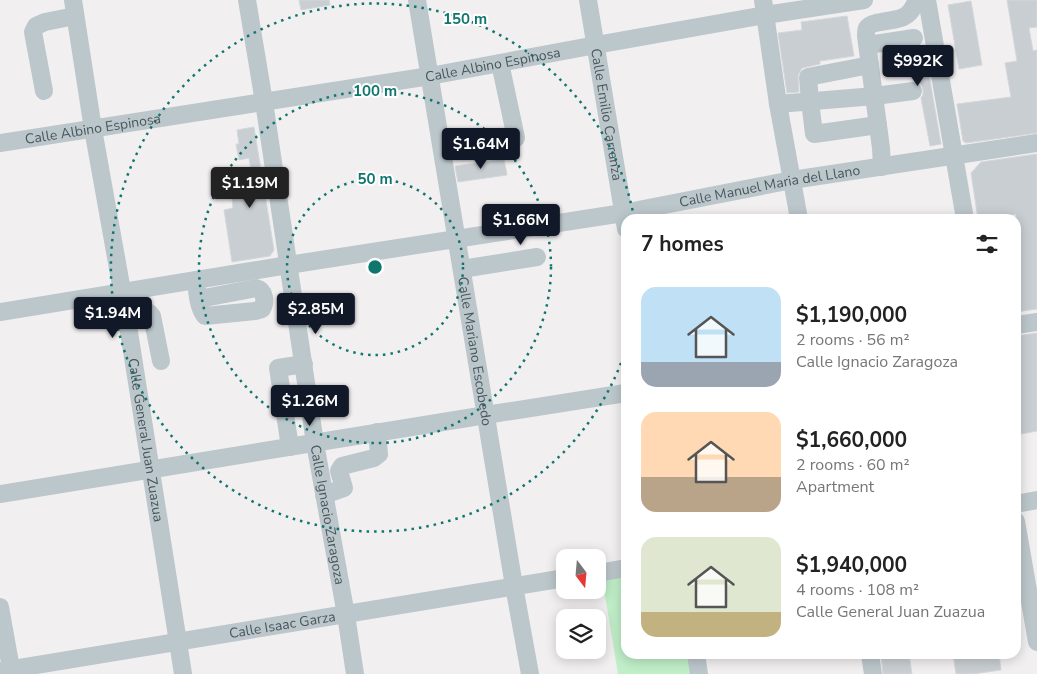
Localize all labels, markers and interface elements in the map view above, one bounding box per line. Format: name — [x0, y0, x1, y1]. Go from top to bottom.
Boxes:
text: 150 m — [443, 9, 487, 29]
street label: Calle Albino Espinosa — [424, 43, 562, 87]
pin: $992K — [883, 44, 953, 87]
street label: Calle Emilio Carranza — [586, 47, 627, 182]
text: $992K — [893, 50, 943, 72]
text: 100 m — [353, 81, 397, 101]
street label: Calle Albino Espinosa — [24, 109, 162, 149]
pin: $1.64M — [440, 128, 522, 170]
text: $1.64M — [453, 133, 509, 155]
street label: Calle Manuel Maria del Llano — [678, 161, 862, 212]
pin: $1.19M — [209, 166, 291, 209]
text: 50 m — [357, 169, 393, 189]
text: $1.19M — [222, 172, 278, 194]
pin: $1.66M — [480, 204, 562, 246]
text: $1.66M — [493, 209, 549, 231]
text: 7 homes — [641, 230, 724, 258]
icon: filters — [973, 230, 1001, 258]
centre of rings — [366, 258, 384, 276]
street label: Calle Mariano Escobedo — [453, 275, 496, 427]
pin: $2.85M — [275, 292, 357, 335]
pin: $1.94M — [72, 296, 154, 339]
text: $2.85M — [288, 298, 344, 320]
text: $1,190,000 — [796, 301, 907, 329]
text: $1.94M — [85, 302, 141, 324]
icon: home — [681, 307, 741, 367]
text: 2 rooms · 56 m² — [796, 329, 909, 351]
text: Calle Ignacio Zaragoza — [796, 351, 958, 373]
street label: Calle General Juan Zuazua — [123, 357, 168, 523]
pin: $1.26M — [269, 384, 351, 427]
text: $1.26M — [282, 390, 338, 412]
text: $1,660,000 — [796, 426, 907, 454]
icon: home — [681, 432, 741, 492]
street label: Calle Ignacio Zaragoza — [305, 443, 349, 586]
text: 2 rooms · 60 m² — [796, 454, 909, 476]
text: Apartment — [796, 476, 874, 498]
north arrow — [556, 549, 606, 599]
map controls — [556, 549, 606, 659]
text: $1,940,000 — [796, 551, 907, 579]
icon: home — [681, 557, 741, 617]
text: 4 rooms · 108 m² — [796, 579, 919, 601]
text: Calle General Juan Zuazua — [796, 601, 985, 623]
street label: Calle Isaac Garza — [228, 607, 337, 643]
button: layers — [556, 609, 606, 659]

